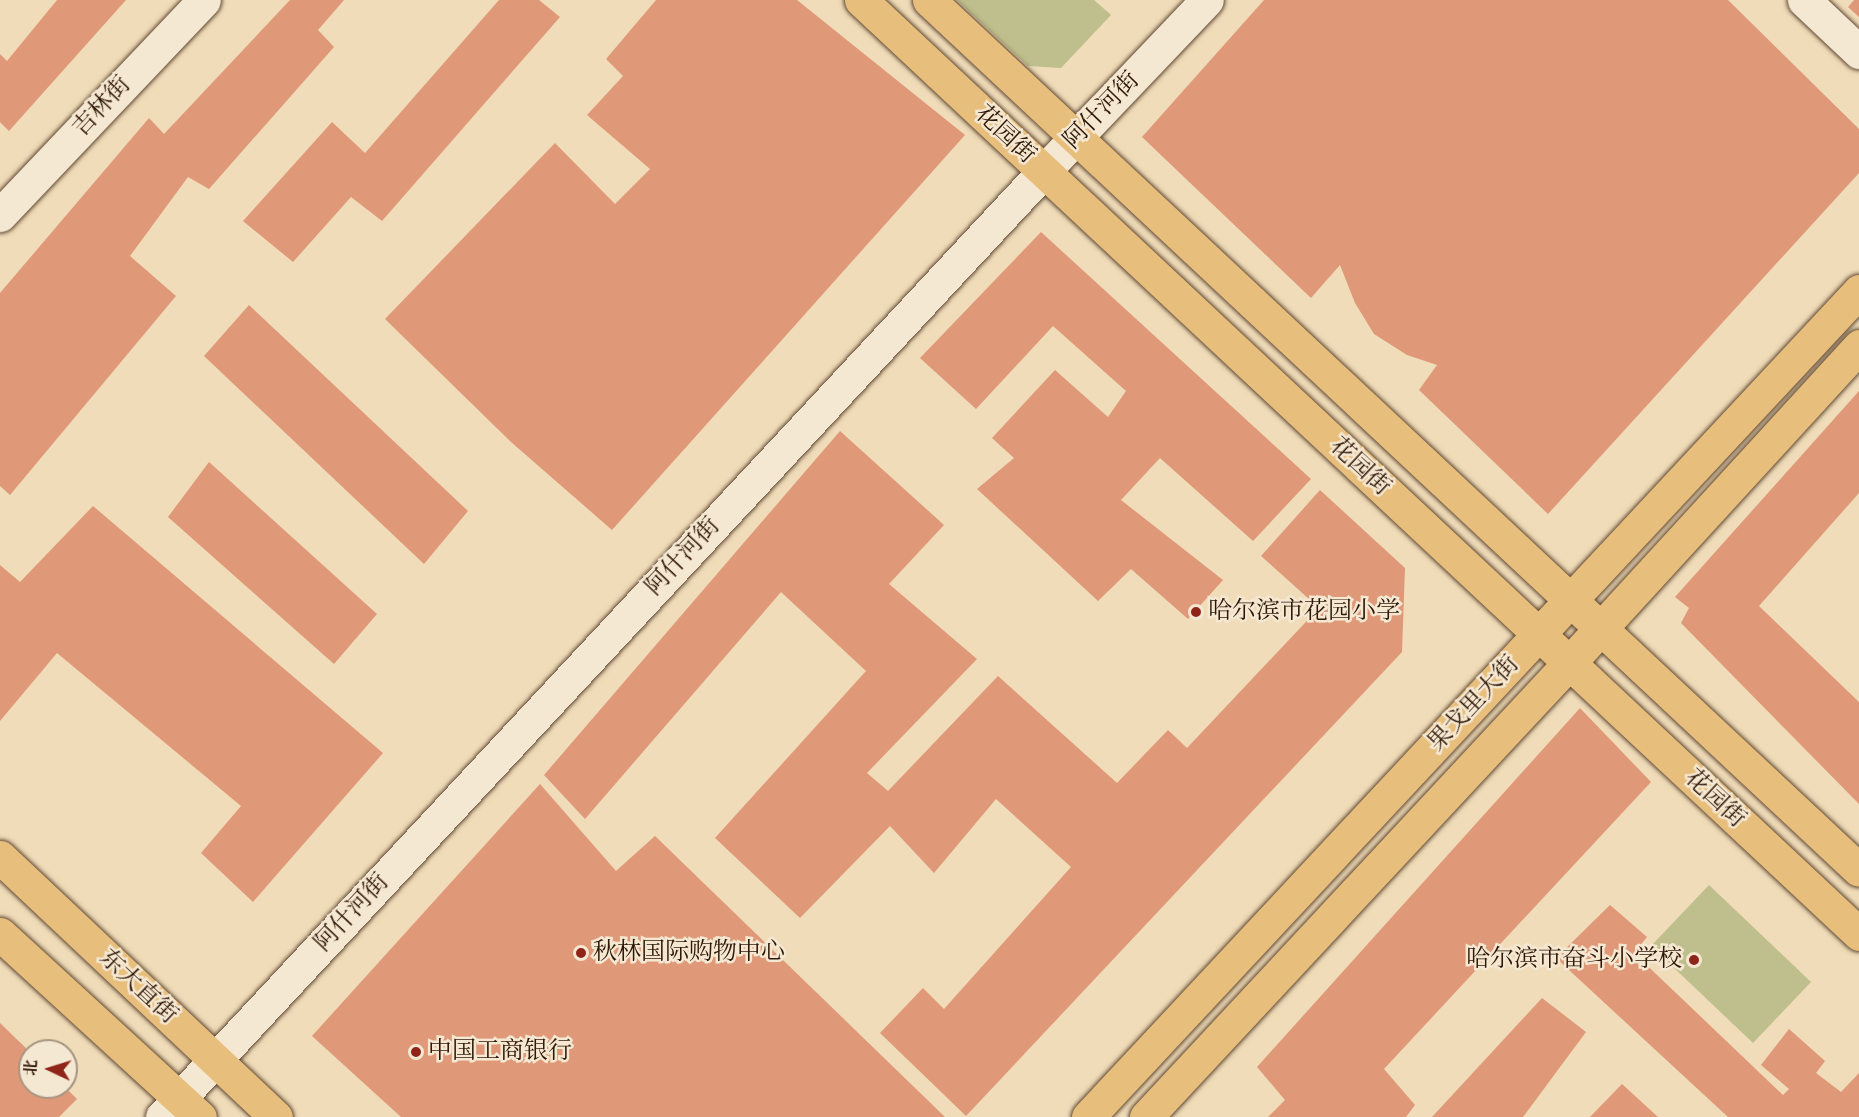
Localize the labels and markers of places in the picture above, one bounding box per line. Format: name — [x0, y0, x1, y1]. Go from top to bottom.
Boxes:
place label: 哈尔滨市花园小学 — [1208, 598, 1400, 626]
marker: 哈尔滨市花园小学 — [1189, 605, 1203, 619]
place label: 秋林国际购物中心 — [593, 939, 785, 967]
marker: 秋林国际购物中心 — [574, 946, 588, 960]
place label: 哈尔滨市奋斗小学校 — [1466, 946, 1682, 974]
marker: 哈尔滨市奋斗小学校 — [1687, 953, 1701, 967]
place label: 中国工商银行 — [428, 1038, 572, 1066]
marker: 中国工商银行 — [409, 1045, 423, 1059]

